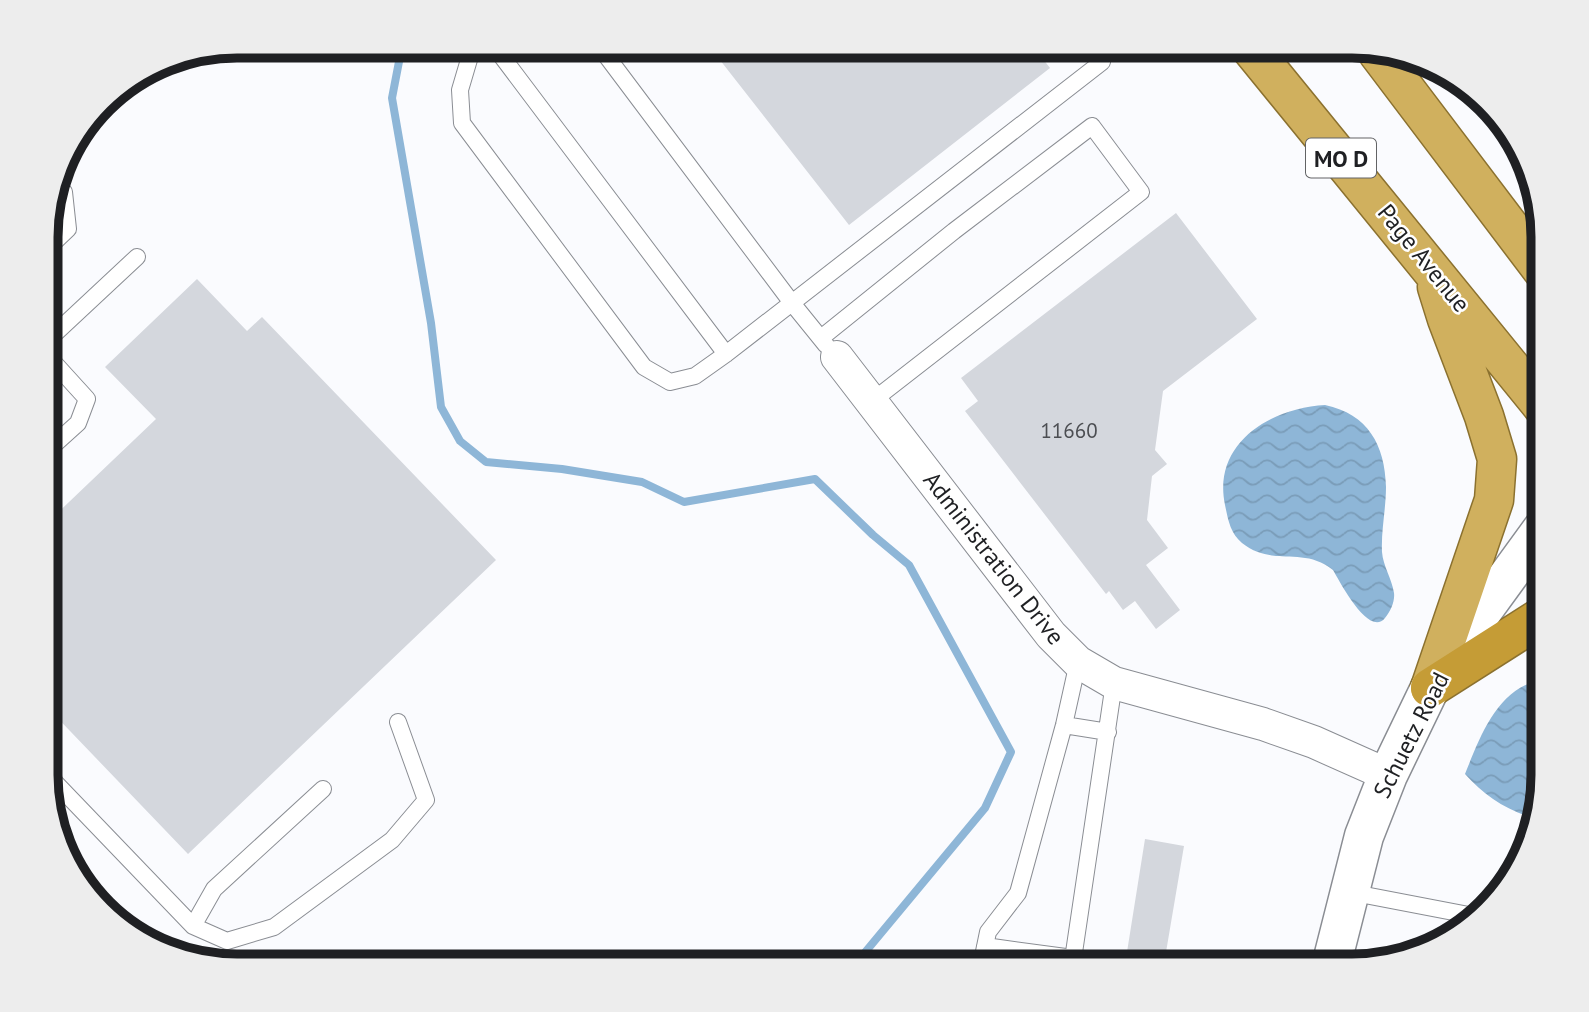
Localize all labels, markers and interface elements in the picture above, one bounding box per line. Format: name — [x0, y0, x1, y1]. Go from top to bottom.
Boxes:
road number: MO D — [1306, 139, 1376, 178]
street label: Page Avenue — [1371, 198, 1477, 318]
house number: 11660 — [1040, 417, 1098, 444]
street label: Administration Drive — [917, 465, 1071, 651]
street label: Schuetz Road — [1366, 667, 1456, 803]

